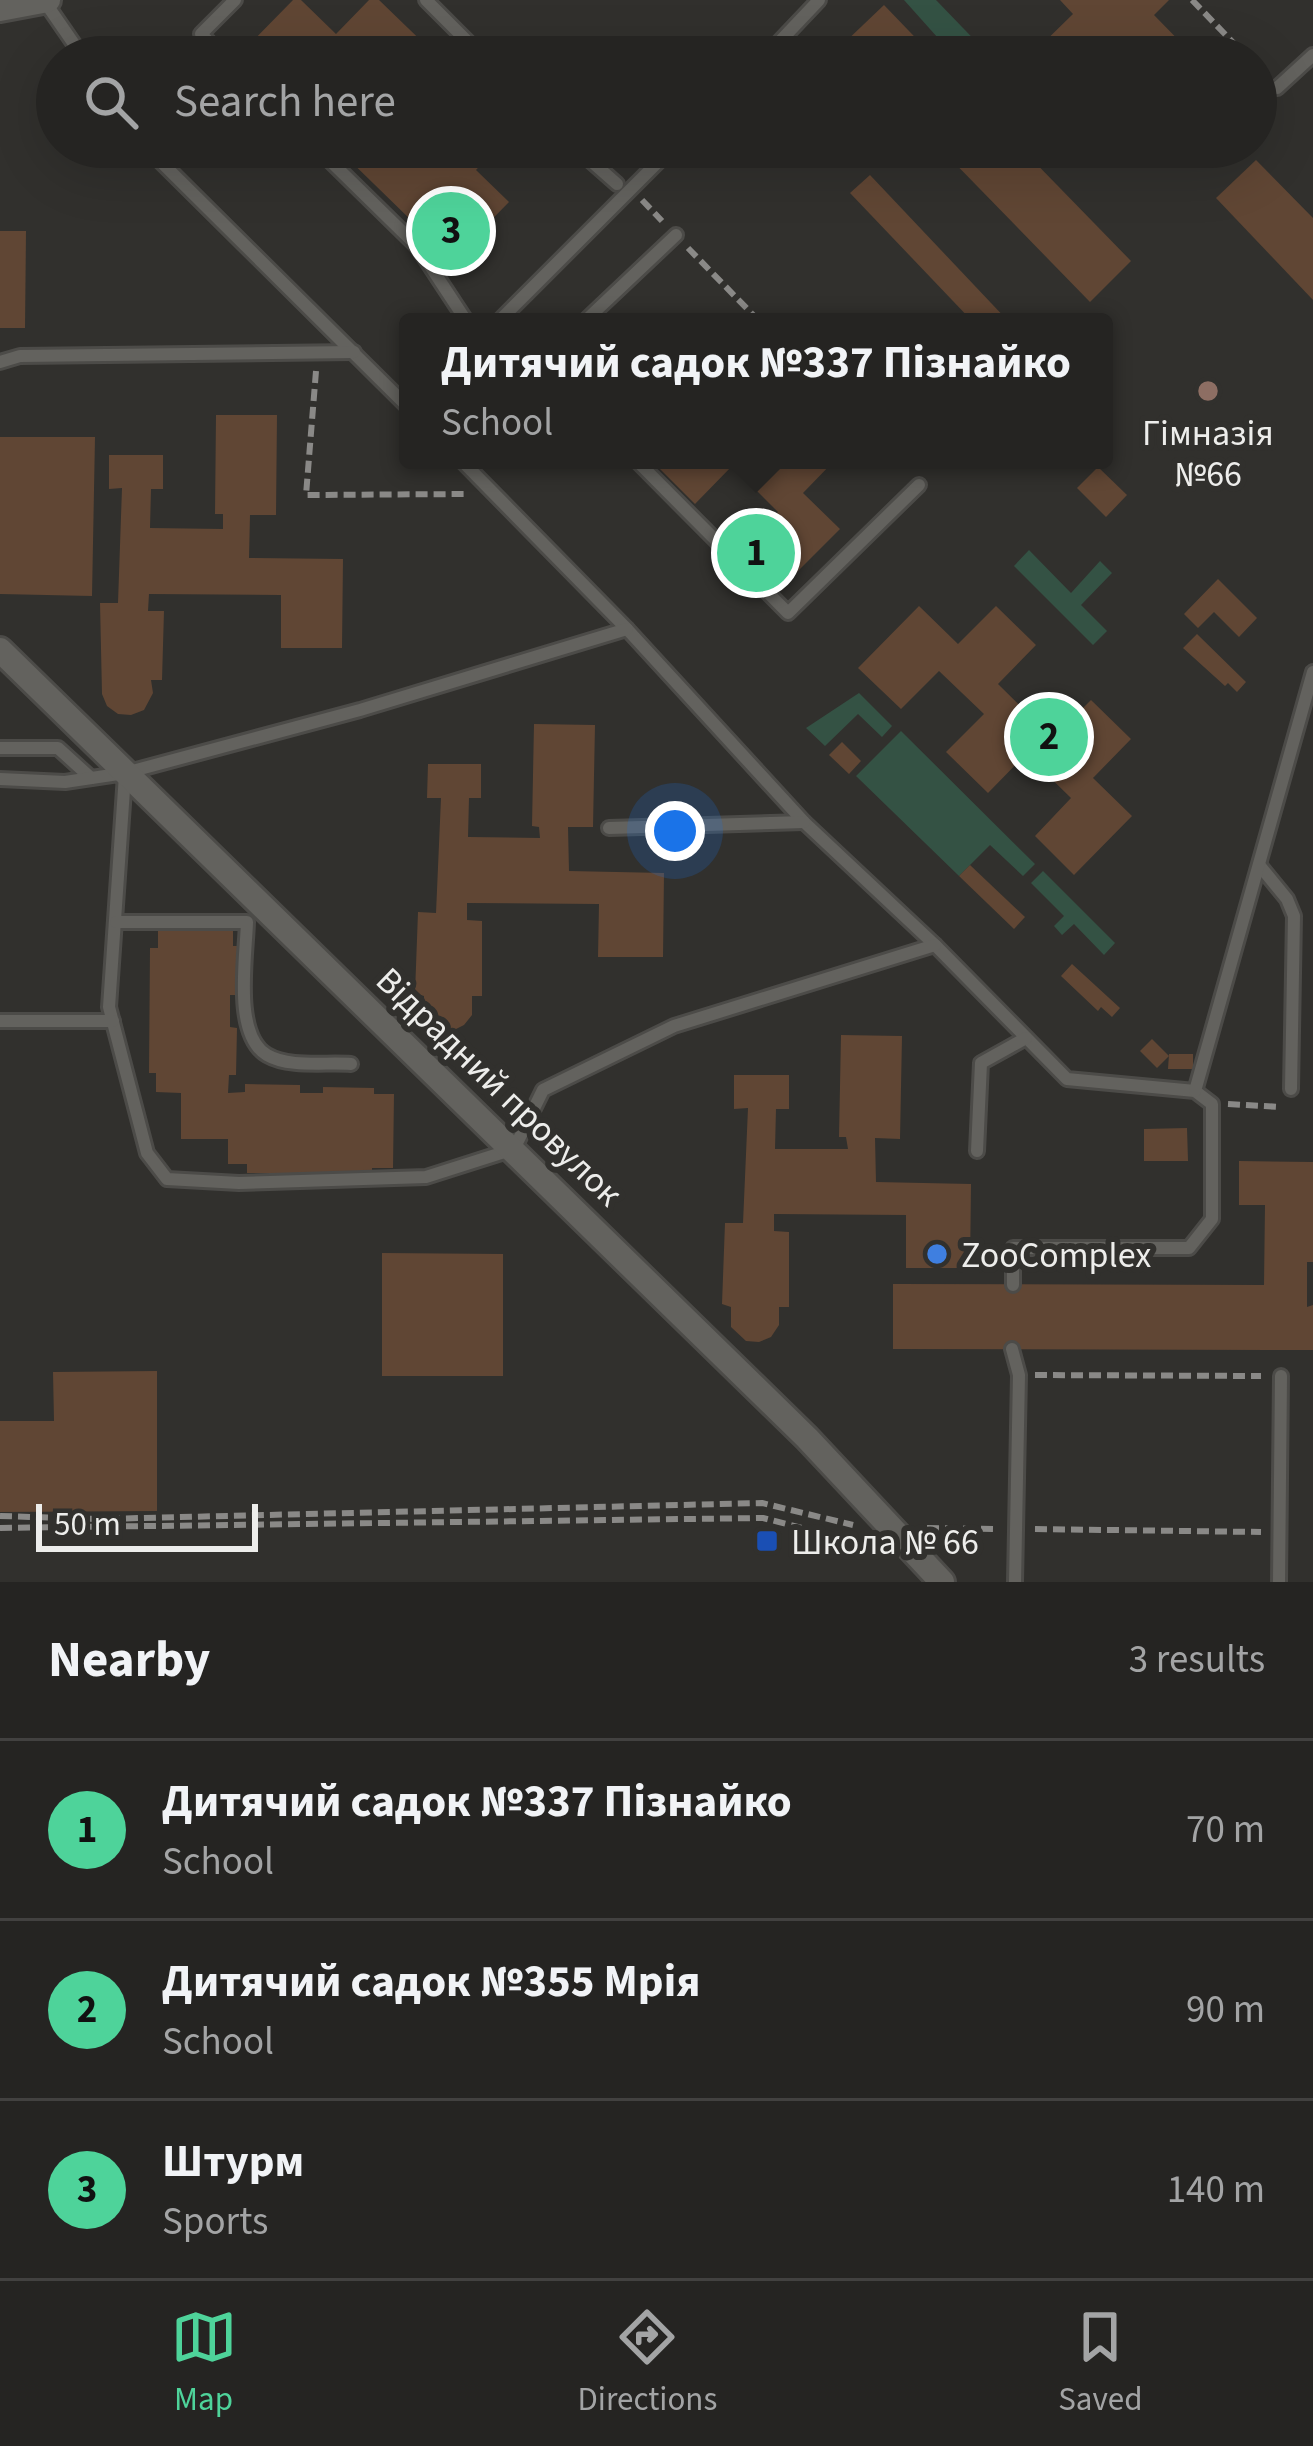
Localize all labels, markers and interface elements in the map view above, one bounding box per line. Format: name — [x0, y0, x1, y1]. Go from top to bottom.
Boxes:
search box — [36, 36, 1277, 168]
icon: search — [78, 69, 144, 135]
text: Search here — [174, 70, 396, 134]
pin: 3 — [412, 186, 490, 276]
popup — [399, 313, 1113, 469]
text: Дитячий садок №337 Пізнайко — [441, 331, 1071, 395]
marker: Гімназія №66 — [1195, 378, 1221, 404]
text: School — [441, 395, 553, 451]
place label: Гімназія №66 — [1142, 408, 1274, 500]
pin: 1 — [717, 508, 795, 598]
pin: 2 — [1010, 692, 1088, 782]
your location — [645, 801, 705, 861]
street label: Відрадний провулок — [364, 956, 634, 1218]
place label: ZooComplex — [961, 1230, 1151, 1281]
marker: ZooComplex — [924, 1241, 950, 1267]
scale bar — [36, 1498, 258, 1551]
text: 50 m — [54, 1501, 121, 1548]
place label: Школа № 66 — [791, 1517, 979, 1568]
marker: Школа № 66 — [754, 1528, 780, 1554]
text: Nearby — [48, 1624, 210, 1696]
text: 3 results — [1129, 1632, 1265, 1688]
text: Дитячий садок №337 Пізнайко — [162, 1770, 792, 1834]
text: 1 — [77, 1802, 97, 1858]
text: 70 m — [1186, 1802, 1265, 1858]
text: School — [162, 1834, 274, 1890]
text: Дитячий садок №355 Мрія — [162, 1950, 701, 2014]
text: 2 — [77, 1982, 97, 2038]
text: 90 m — [1186, 1982, 1265, 2038]
text: School — [162, 2014, 274, 2070]
text: Штурм — [162, 2130, 304, 2194]
text: 3 — [77, 2162, 97, 2218]
text: 140 m — [1167, 2162, 1265, 2218]
text: Sports — [162, 2194, 268, 2250]
tab: Map — [171, 2304, 237, 2423]
tab: Directions — [578, 2304, 717, 2423]
tab: Saved — [1058, 2304, 1142, 2423]

